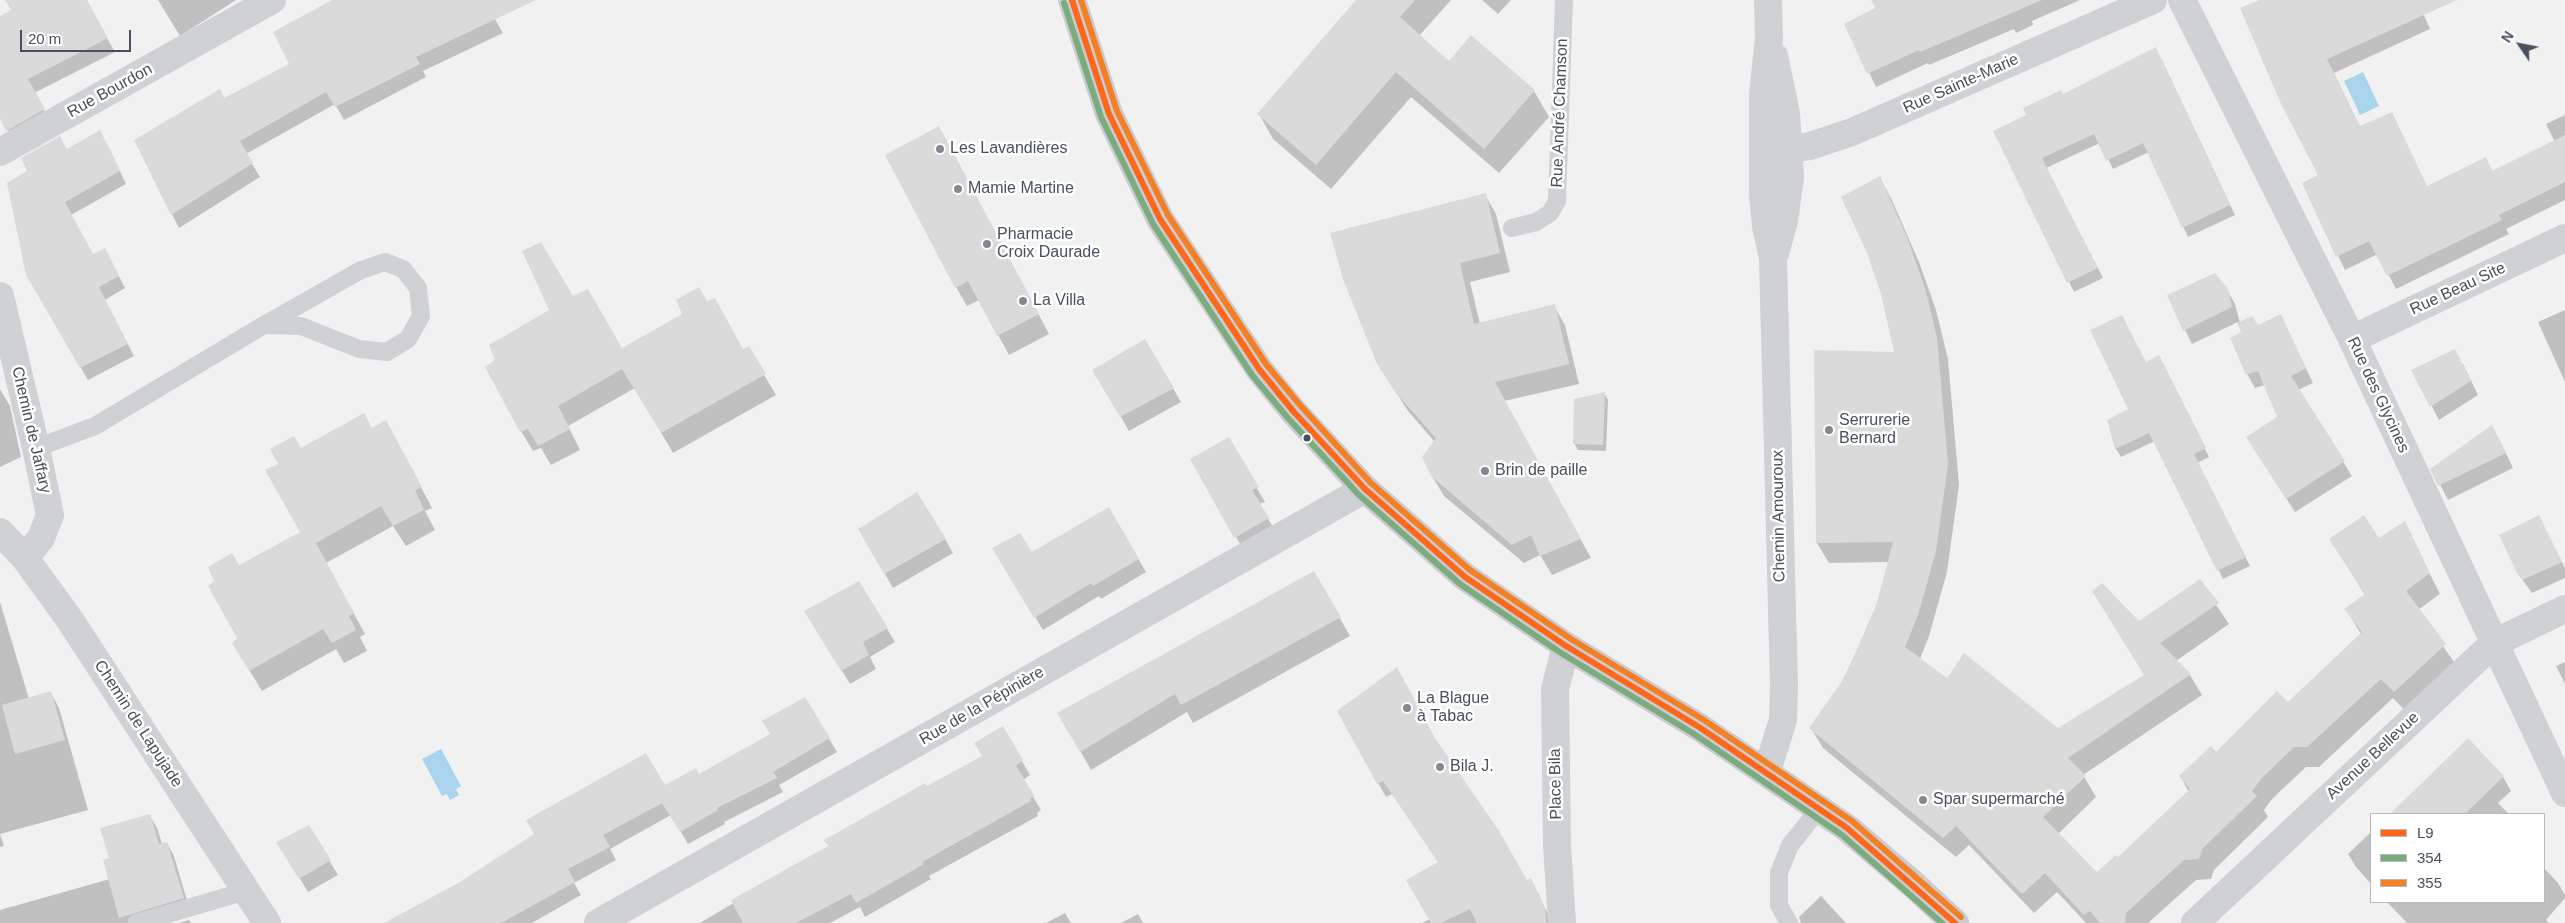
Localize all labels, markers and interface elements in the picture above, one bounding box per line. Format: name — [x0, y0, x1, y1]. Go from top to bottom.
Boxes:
scale bar — [22, 20, 134, 52]
north arrow — [2495, 20, 2545, 70]
text: N — [2498, 28, 2517, 45]
text: 20 m — [28, 30, 61, 47]
street label: Rue André Chamson — [1548, 38, 1572, 188]
street label: Rue Sainte-Marie — [1900, 50, 2022, 118]
street label: Rue Bourdon — [64, 60, 156, 122]
place label: Les Lavandières — [950, 139, 1067, 159]
marker: Les Lavandières — [934, 143, 946, 155]
place label: Mamie Martine — [968, 179, 1074, 199]
marker: Mamie Martine — [952, 183, 964, 195]
place label: Pharmacie Croix Daurade — [997, 225, 1100, 263]
marker: Pharmacie Croix Daurade — [981, 238, 993, 250]
street label: Rue Beau Site — [2407, 258, 2509, 320]
place label: La Villa — [1033, 291, 1085, 311]
marker: La Villa — [1017, 295, 1029, 307]
street label: Rue des Glycines — [2343, 334, 2413, 456]
street label: Chemin de Jaffary — [7, 365, 55, 495]
place label: Serrurerie Bernard — [1839, 411, 1910, 449]
marker: Serrurerie Bernard — [1823, 424, 1835, 436]
unlabelled marker — [1302, 433, 1312, 443]
street label: Chemin Amouroux — [1768, 450, 1790, 582]
place label: Brin de paille — [1495, 461, 1588, 481]
marker: Brin de paille — [1479, 465, 1491, 477]
street label: Chemin de Lapujade — [90, 657, 186, 791]
street label: Rue de la Pépinière — [916, 663, 1048, 749]
place label: La Blague à Tabac — [1417, 689, 1489, 727]
marker: La Blague à Tabac — [1401, 702, 1413, 714]
street label: Avenue Bellevue — [2323, 708, 2423, 804]
street label: Place Bila — [1546, 748, 1566, 820]
place label: Bila J. — [1450, 757, 1494, 777]
marker: Bila J. — [1434, 761, 1446, 773]
place label: Spar supermarché — [1933, 790, 2065, 810]
marker: Spar supermarché — [1917, 794, 1929, 806]
legend — [2370, 813, 2545, 903]
text: L9 — [2417, 824, 2434, 841]
text: 354 — [2417, 849, 2442, 866]
text: 355 — [2417, 874, 2442, 891]

